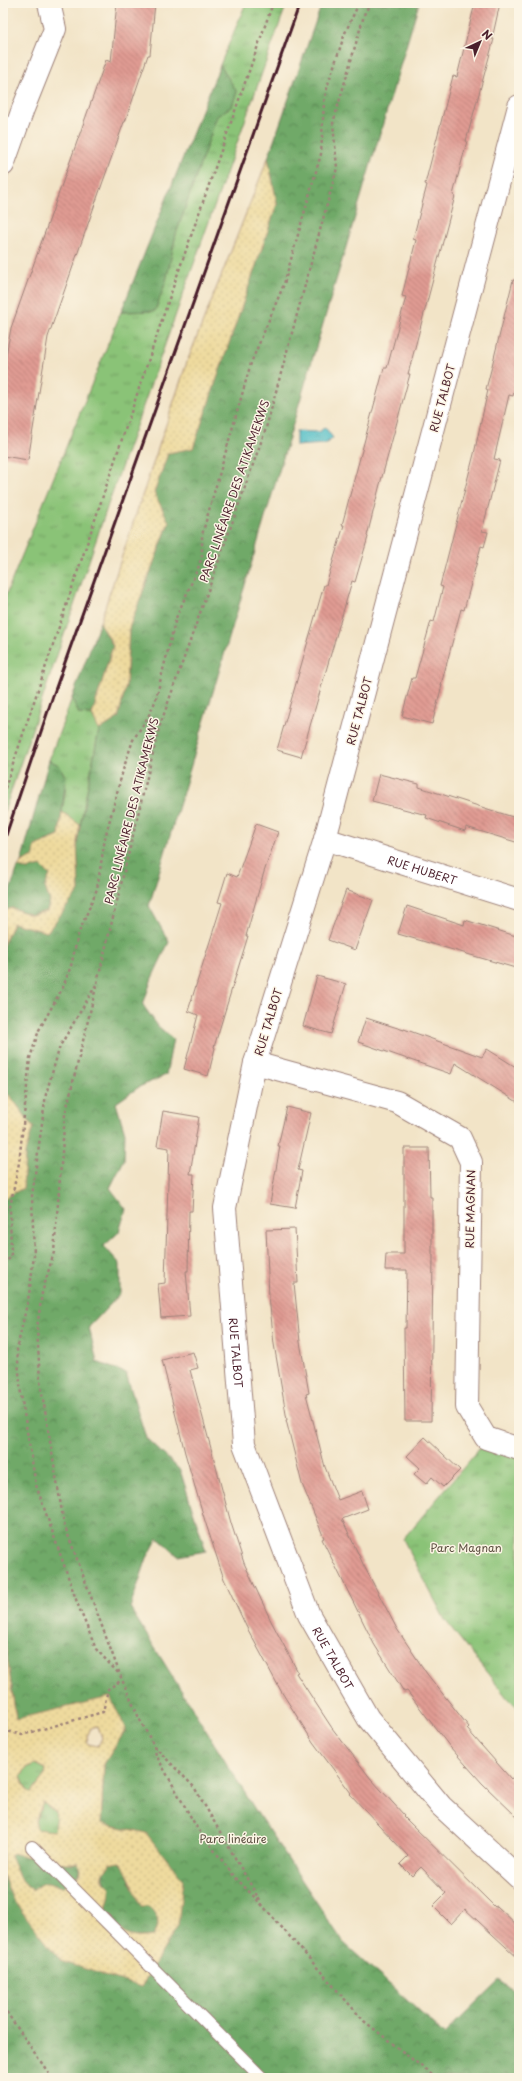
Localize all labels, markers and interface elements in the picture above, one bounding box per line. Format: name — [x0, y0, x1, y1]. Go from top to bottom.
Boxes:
north arrow — [460, 22, 500, 62]
text: N — [478, 25, 497, 44]
street label: RUE TALBOT — [425, 361, 459, 434]
street label: PARC LINÉAIRE DES ATIKAMEKWS — [195, 397, 273, 584]
street label: RUE TALBOT — [342, 674, 376, 747]
street label: PARC LINÉAIRE DES ATIKAMEKWS — [100, 716, 162, 906]
street label: RUE HUBERT — [385, 851, 460, 889]
street label: RUE TALBOT — [250, 985, 287, 1058]
street label: RUE MAGNAN — [461, 1169, 479, 1249]
street label: RUE TALBOT — [225, 1317, 248, 1389]
park label: Parc Magnan — [430, 1539, 502, 1556]
street label: RUE TALBOT — [309, 1623, 359, 1693]
park label: Parc linéaire — [199, 1830, 267, 1847]

